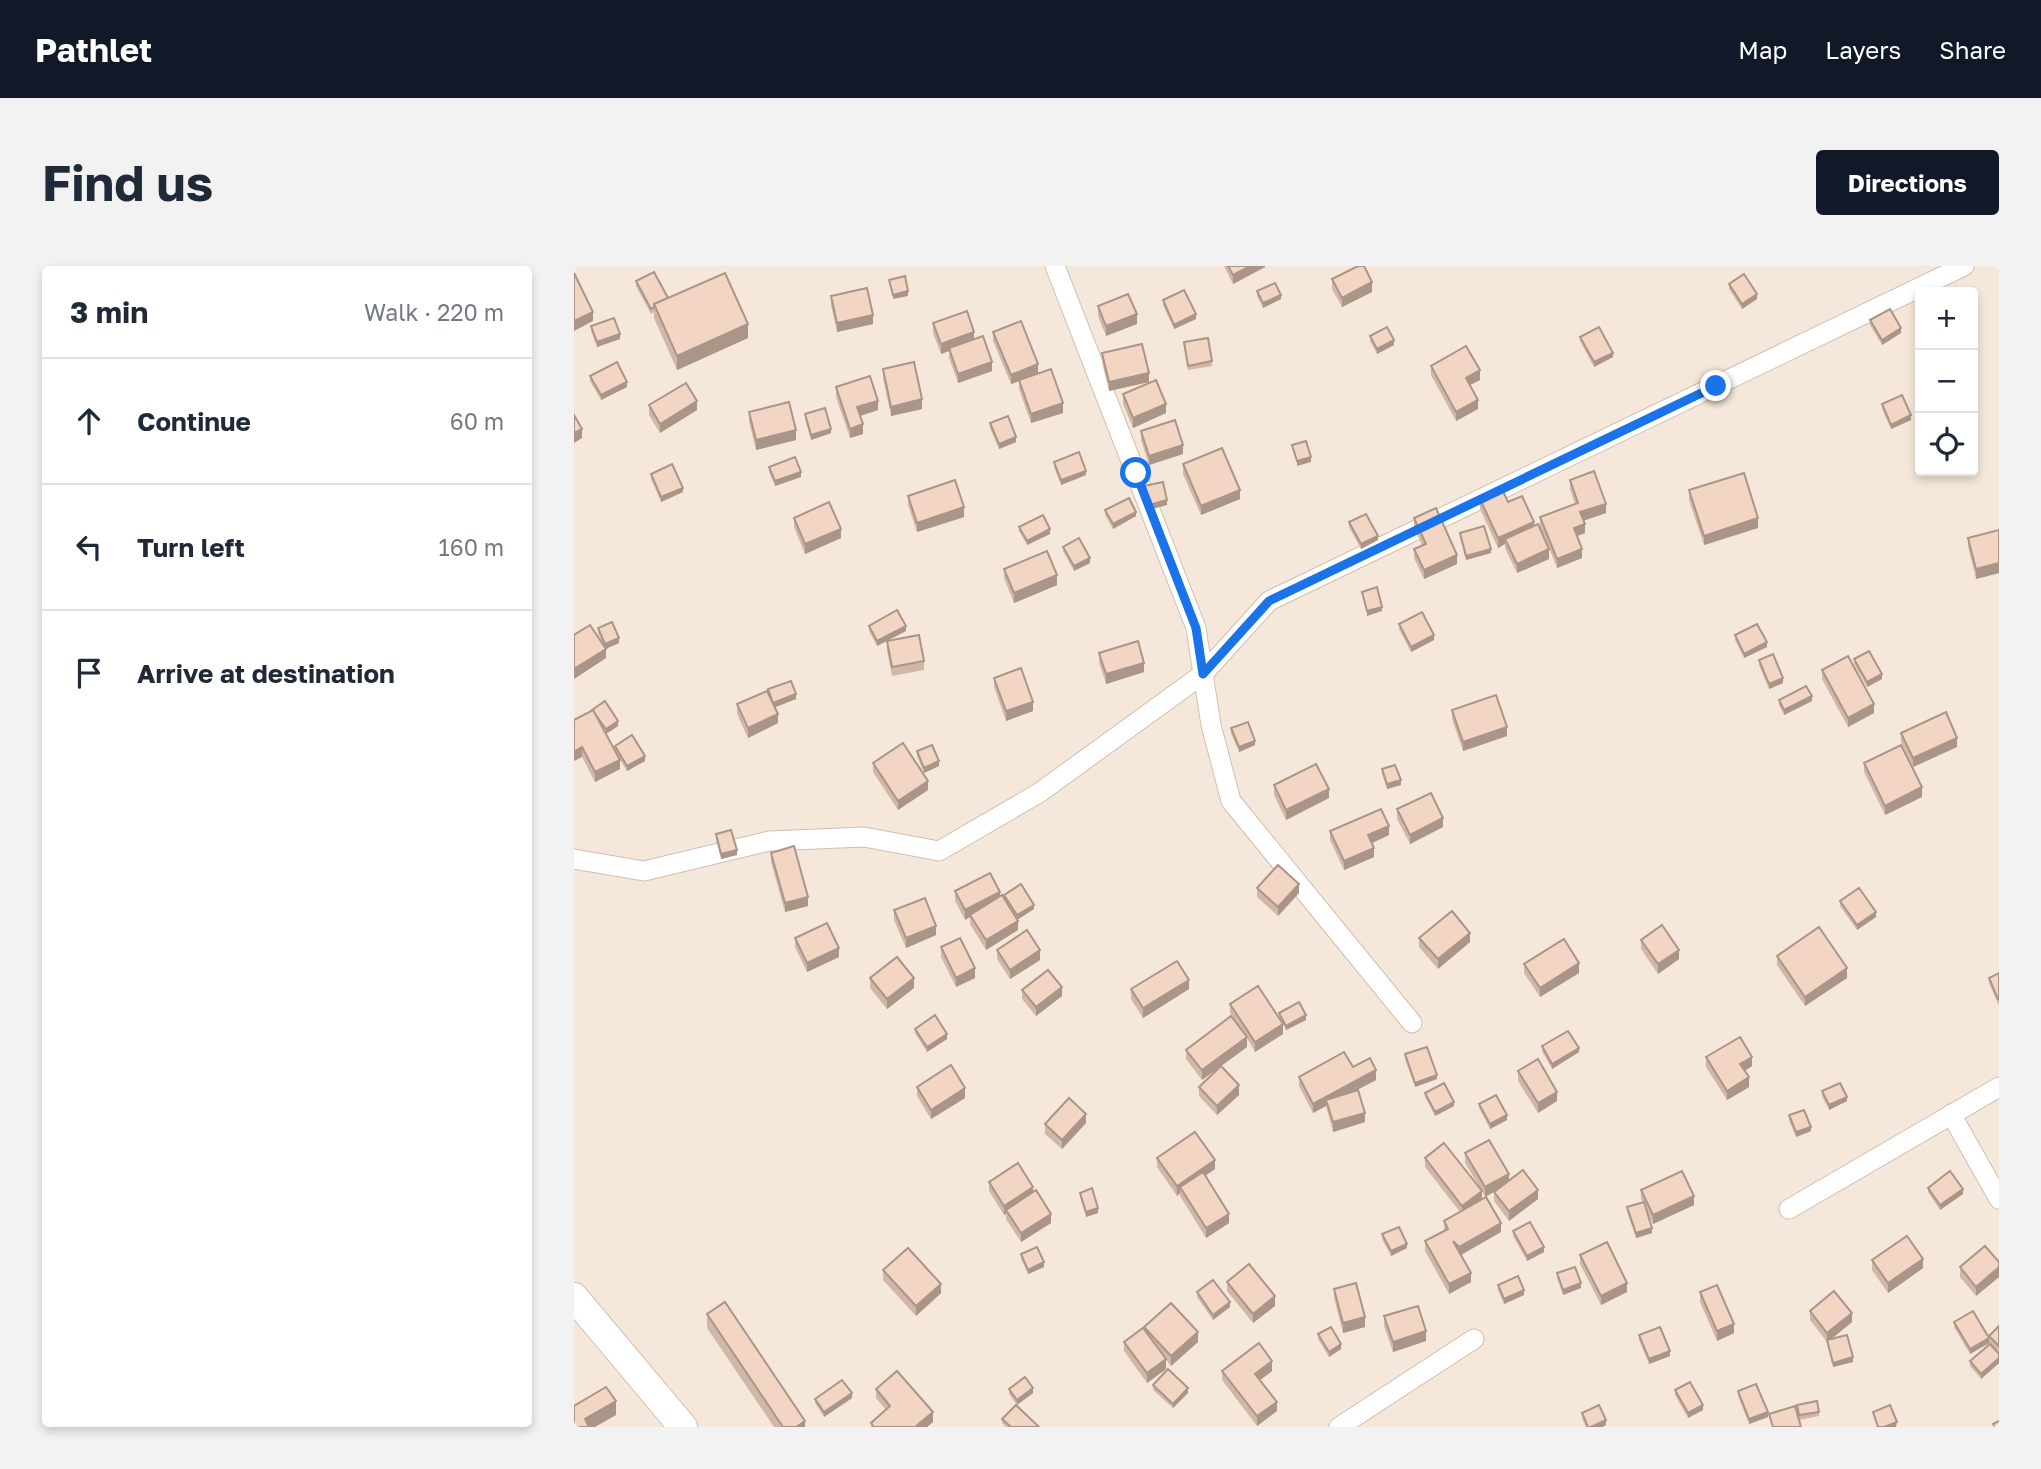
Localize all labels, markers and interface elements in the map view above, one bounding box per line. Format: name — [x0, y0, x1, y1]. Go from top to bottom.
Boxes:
text: Pathlet — [35, 30, 152, 69]
text: Map — [1738, 35, 1787, 64]
text: Layers — [1825, 35, 1901, 64]
text: Share — [1939, 35, 2006, 64]
button: Directions — [1816, 150, 1999, 215]
text: Find us — [42, 153, 213, 212]
map controls — [1915, 287, 1978, 476]
button: + — [1915, 287, 1978, 350]
text: 3 min — [70, 294, 148, 330]
text: Walk · 220 m — [364, 298, 504, 326]
button: − — [1915, 350, 1978, 413]
route end — [1700, 370, 1731, 401]
icon: ahead — [70, 402, 108, 440]
text: Continue — [137, 406, 251, 437]
text: 60 m — [450, 407, 504, 435]
button: locate — [1915, 413, 1978, 476]
route start — [1120, 457, 1151, 488]
icon: left — [70, 528, 108, 566]
text: Turn left — [137, 532, 245, 563]
text: 160 m — [439, 533, 504, 561]
icon: arrive — [70, 654, 108, 692]
text: Arrive at destination — [137, 658, 395, 689]

